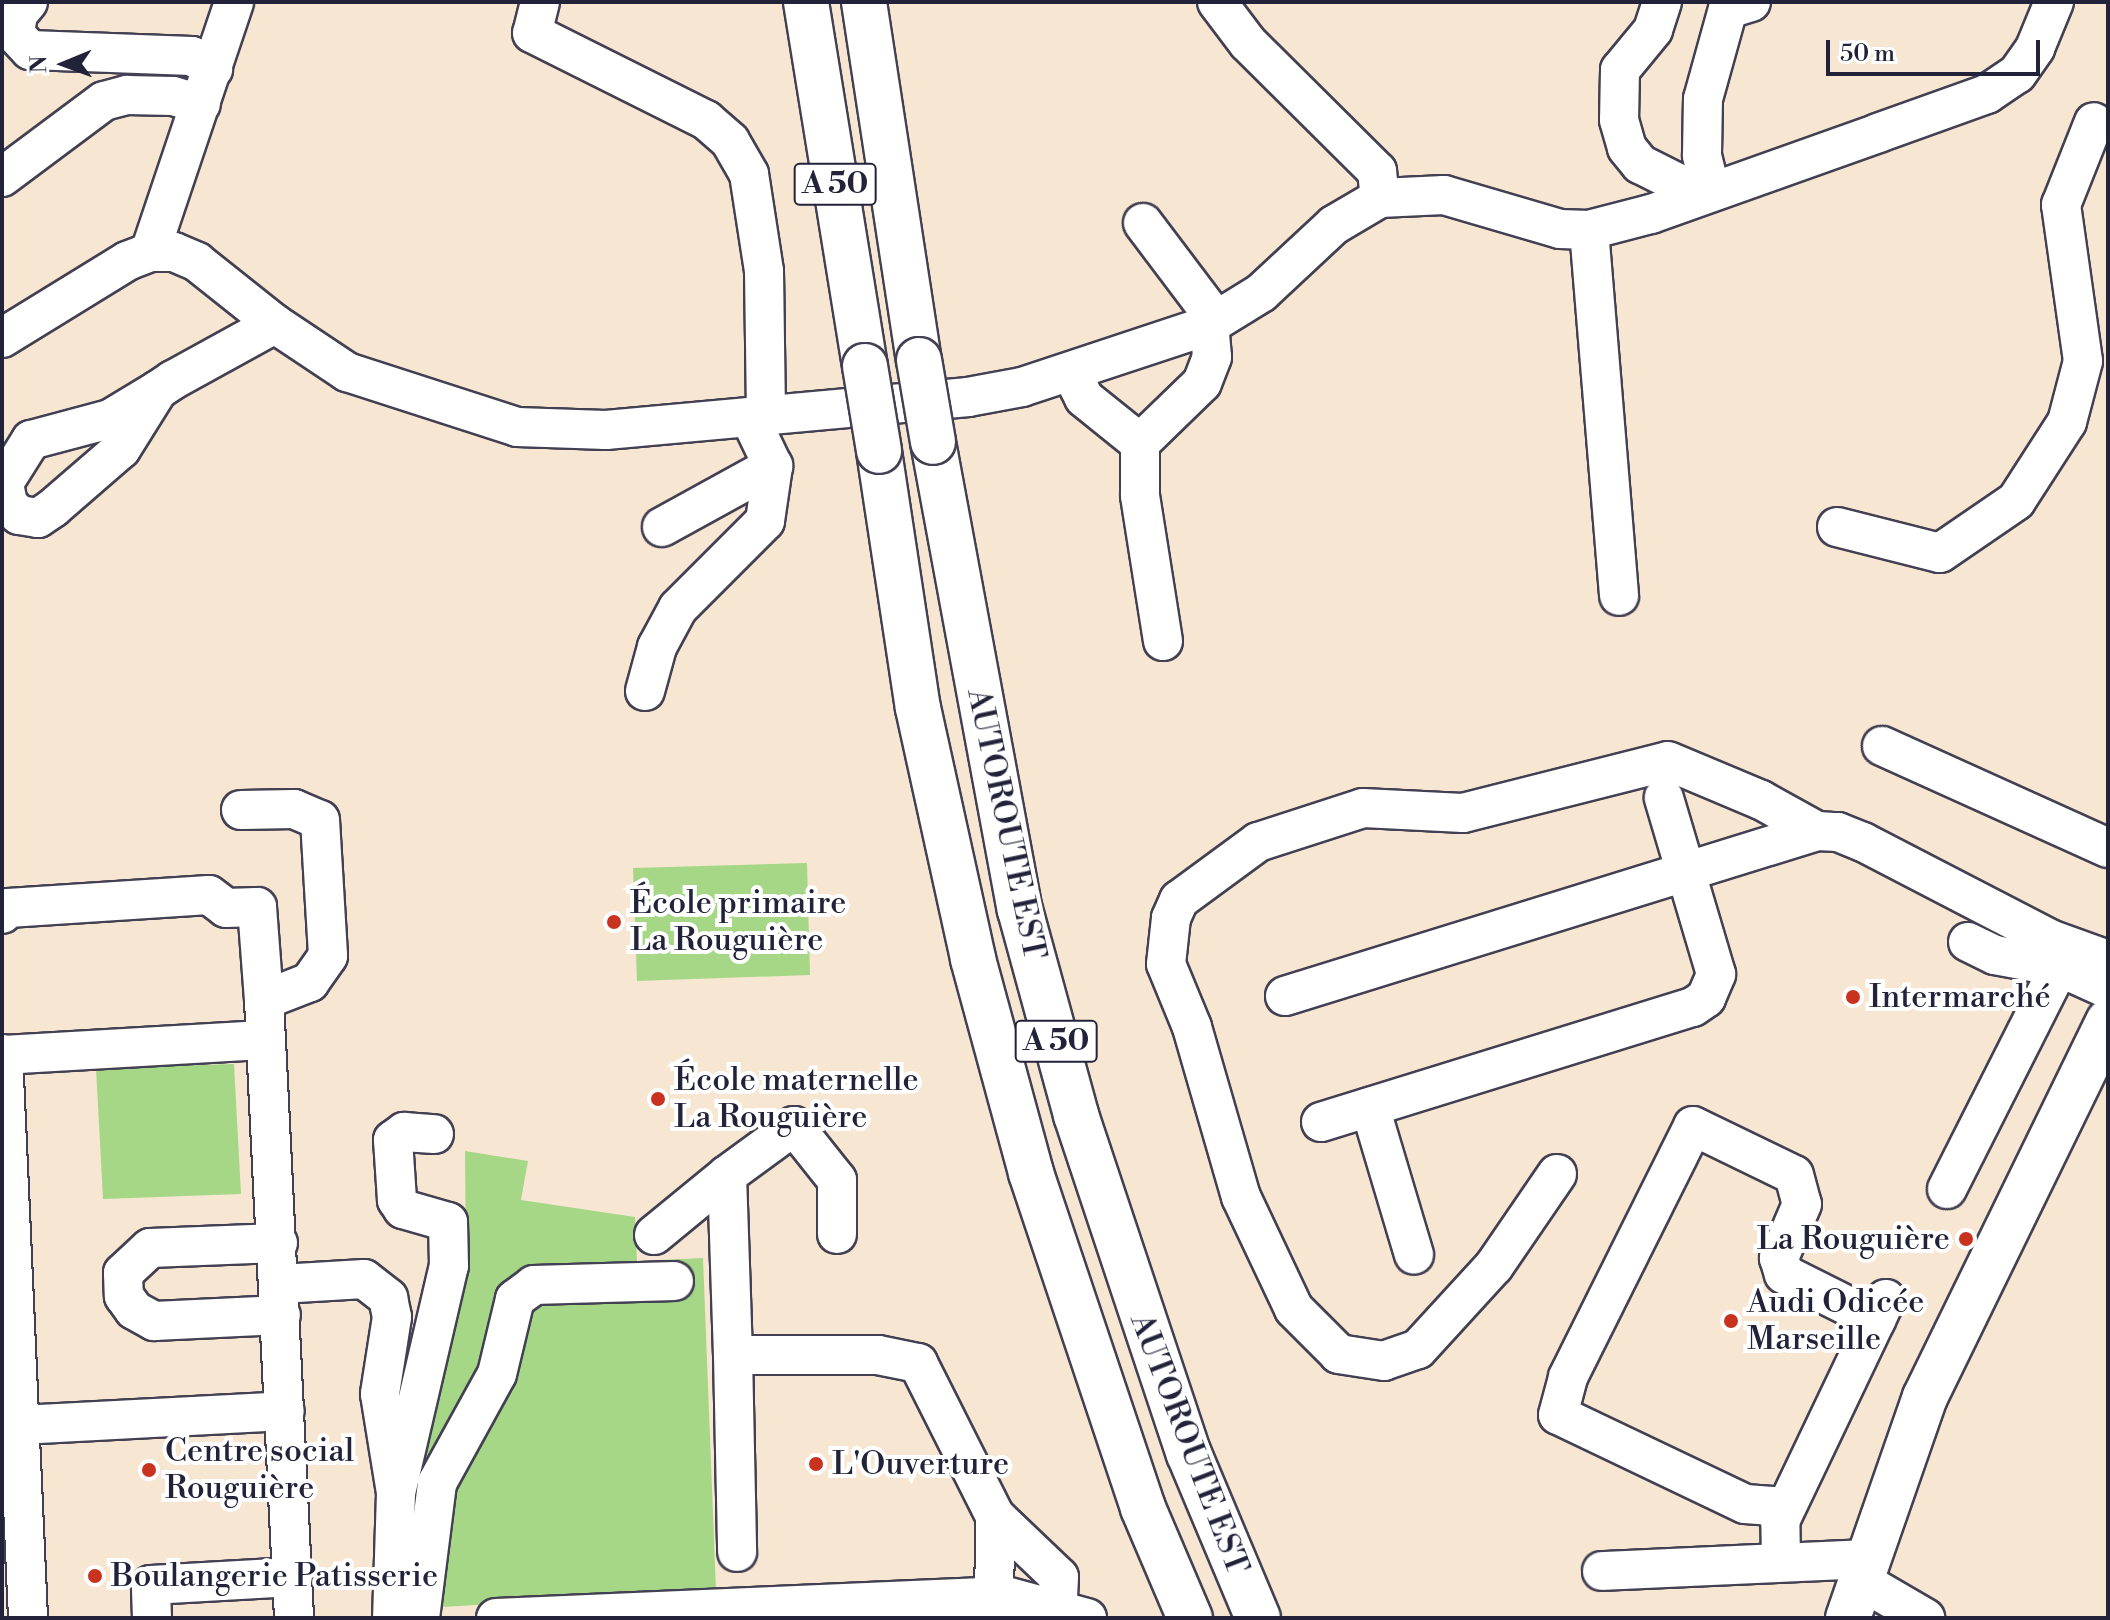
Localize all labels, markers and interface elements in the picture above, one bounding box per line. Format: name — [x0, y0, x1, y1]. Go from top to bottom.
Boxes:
north arrow — [24, 24, 104, 104]
scale bar — [1830, 24, 2044, 74]
text: 50 m — [1840, 39, 1895, 69]
text: N — [26, 55, 53, 73]
road number: A 50 — [793, 158, 877, 210]
street label: AUTOROUTE EST — [959, 685, 1053, 963]
place label: École primaire La Rouguière — [630, 885, 847, 960]
marker: École primaire La Rouguière — [605, 913, 623, 931]
place label: Intermarché — [1869, 978, 2051, 1016]
marker: Intermarché — [1844, 988, 1862, 1006]
road number: A 50 — [1014, 1015, 1098, 1067]
place label: École maternelle La Rouguière — [674, 1062, 919, 1137]
marker: École maternelle La Rouguière — [649, 1090, 667, 1108]
place label: La Rouguière — [1757, 1220, 1950, 1258]
marker: La Rouguière — [1957, 1230, 1975, 1248]
place label: Audi Odicée Marseille — [1747, 1284, 1925, 1359]
street label: AUTOROUTE EST — [1122, 1308, 1256, 1580]
marker: Audi Odicée Marseille — [1722, 1312, 1740, 1330]
place label: Centre social Rouguière — [165, 1433, 354, 1508]
place label: L'Ouverture — [832, 1445, 1009, 1483]
marker: L'Ouverture — [807, 1455, 825, 1473]
marker: Centre social Rouguière — [140, 1461, 158, 1479]
place label: Boulangerie Patisserie — [111, 1557, 438, 1595]
marker: Boulangerie Patisserie — [86, 1567, 104, 1585]

